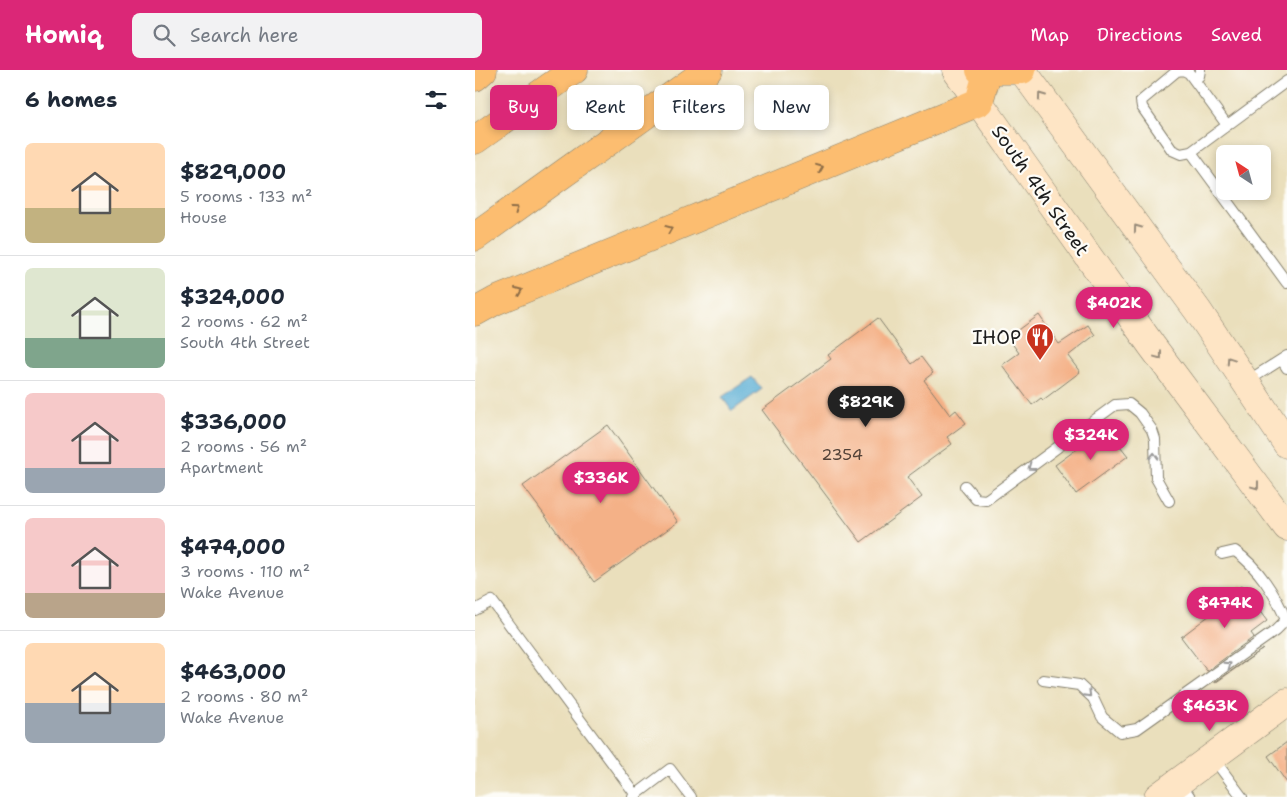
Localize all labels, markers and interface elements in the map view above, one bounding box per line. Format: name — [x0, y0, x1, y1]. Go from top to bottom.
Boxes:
search box — [132, 13, 482, 58]
text: Homiq — [25, 19, 102, 51]
icon: search — [150, 21, 178, 49]
text: Search here — [190, 23, 299, 48]
text: Map — [1031, 23, 1069, 47]
text: Directions — [1097, 23, 1183, 47]
text: Saved — [1211, 23, 1262, 47]
chip: Buy — [490, 85, 557, 130]
chip: Rent — [567, 85, 644, 130]
chip: Filters — [654, 85, 744, 130]
chip: New — [754, 85, 829, 130]
text: 6 homes — [25, 86, 117, 114]
icon: filters — [422, 86, 450, 114]
one-way arrow — [1038, 92, 1047, 102]
street label: South 4th Street — [986, 120, 1095, 261]
north arrow — [1216, 145, 1271, 200]
map controls — [1216, 145, 1271, 200]
text: $829,000 — [180, 158, 286, 186]
icon: home — [65, 163, 125, 223]
one-way arrow — [815, 163, 823, 173]
text: 5 rooms · 133 m² — [180, 186, 312, 207]
one-way arrow — [509, 206, 518, 215]
text: House — [180, 207, 227, 228]
one-way arrow — [664, 225, 673, 235]
one-way arrow — [1134, 225, 1142, 234]
text: $324,000 — [180, 283, 285, 311]
pin: $402K — [1079, 286, 1149, 329]
one-way arrow — [514, 287, 523, 297]
icon: home — [65, 288, 125, 348]
text: $402K — [1087, 292, 1141, 313]
text: 2 rooms · 62 m² — [180, 311, 308, 332]
restaurant icon: IHOP — [1025, 322, 1055, 361]
place label: IHOP — [972, 325, 1021, 350]
text: South 4th Street — [180, 332, 310, 353]
one-way arrow — [1154, 350, 1162, 359]
one-way arrow — [1227, 356, 1237, 365]
pin: $829K — [831, 386, 901, 428]
text: $829K — [839, 391, 893, 412]
text: $336,000 — [180, 408, 287, 436]
icon: home — [65, 413, 125, 473]
pin: $324K — [1056, 418, 1126, 461]
text: $324K — [1064, 424, 1118, 445]
text: 2 rooms · 56 m² — [180, 436, 307, 457]
house number: 2354 — [821, 444, 863, 465]
one-way arrow — [1149, 452, 1160, 460]
text: Apartment — [180, 457, 263, 478]
one-way arrow — [1027, 461, 1037, 470]
pin: $336K — [566, 462, 636, 504]
text: $336K — [573, 467, 629, 488]
one-way arrow — [1251, 480, 1259, 489]
text: $474,000 — [180, 533, 285, 561]
icon: home — [65, 538, 125, 598]
text: 3 rooms · 110 m² — [180, 561, 310, 582]
text: Wake Avenue — [180, 582, 284, 603]
pin: $474K — [1190, 586, 1260, 629]
text: $474K — [1198, 592, 1252, 613]
text: $463,000 — [180, 658, 286, 686]
one-way arrow — [1222, 662, 1231, 670]
icon: home — [65, 663, 125, 723]
text: 2 rooms · 80 m² — [180, 686, 308, 707]
one-way arrow — [1082, 688, 1091, 697]
pin: $463K — [1175, 690, 1245, 732]
text: $463K — [1183, 695, 1237, 716]
text: Wake Avenue — [180, 707, 284, 728]

